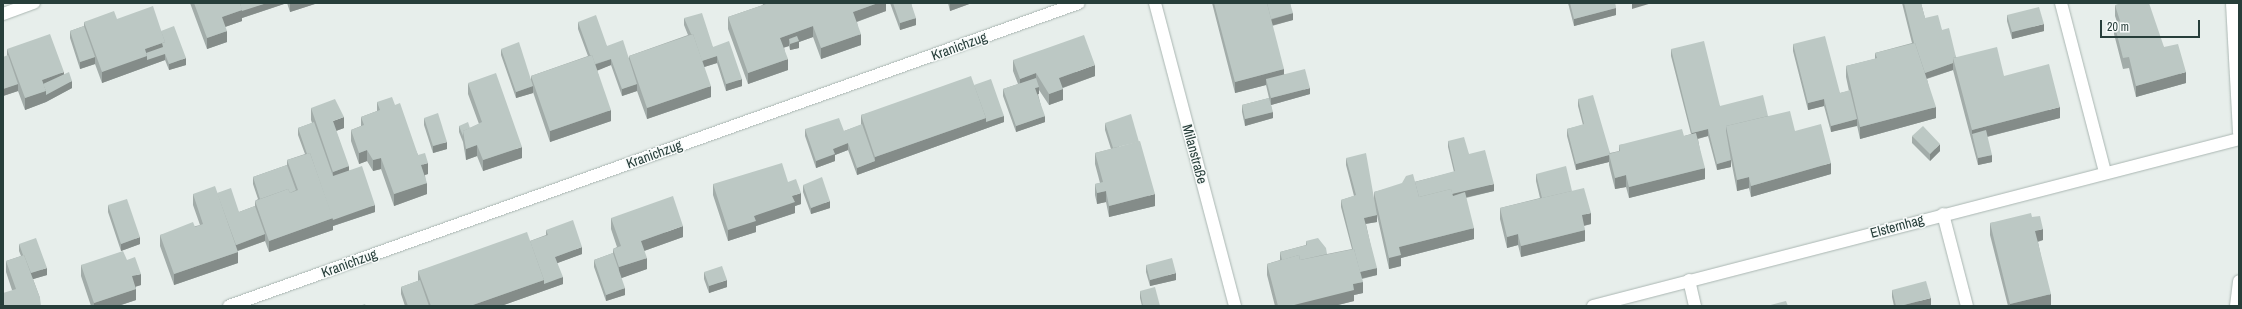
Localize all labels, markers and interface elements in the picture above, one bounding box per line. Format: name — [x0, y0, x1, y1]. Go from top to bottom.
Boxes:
scale bar — [2102, 12, 2202, 38]
text: 20 m — [2107, 19, 2129, 35]
street label: Kranichzug — [929, 28, 989, 64]
street label: Milanstraße — [1179, 123, 1211, 185]
street label: Kranichzug — [624, 136, 684, 172]
street label: Elsternhag — [1868, 211, 1926, 241]
street label: Kranichzug — [319, 245, 379, 281]

